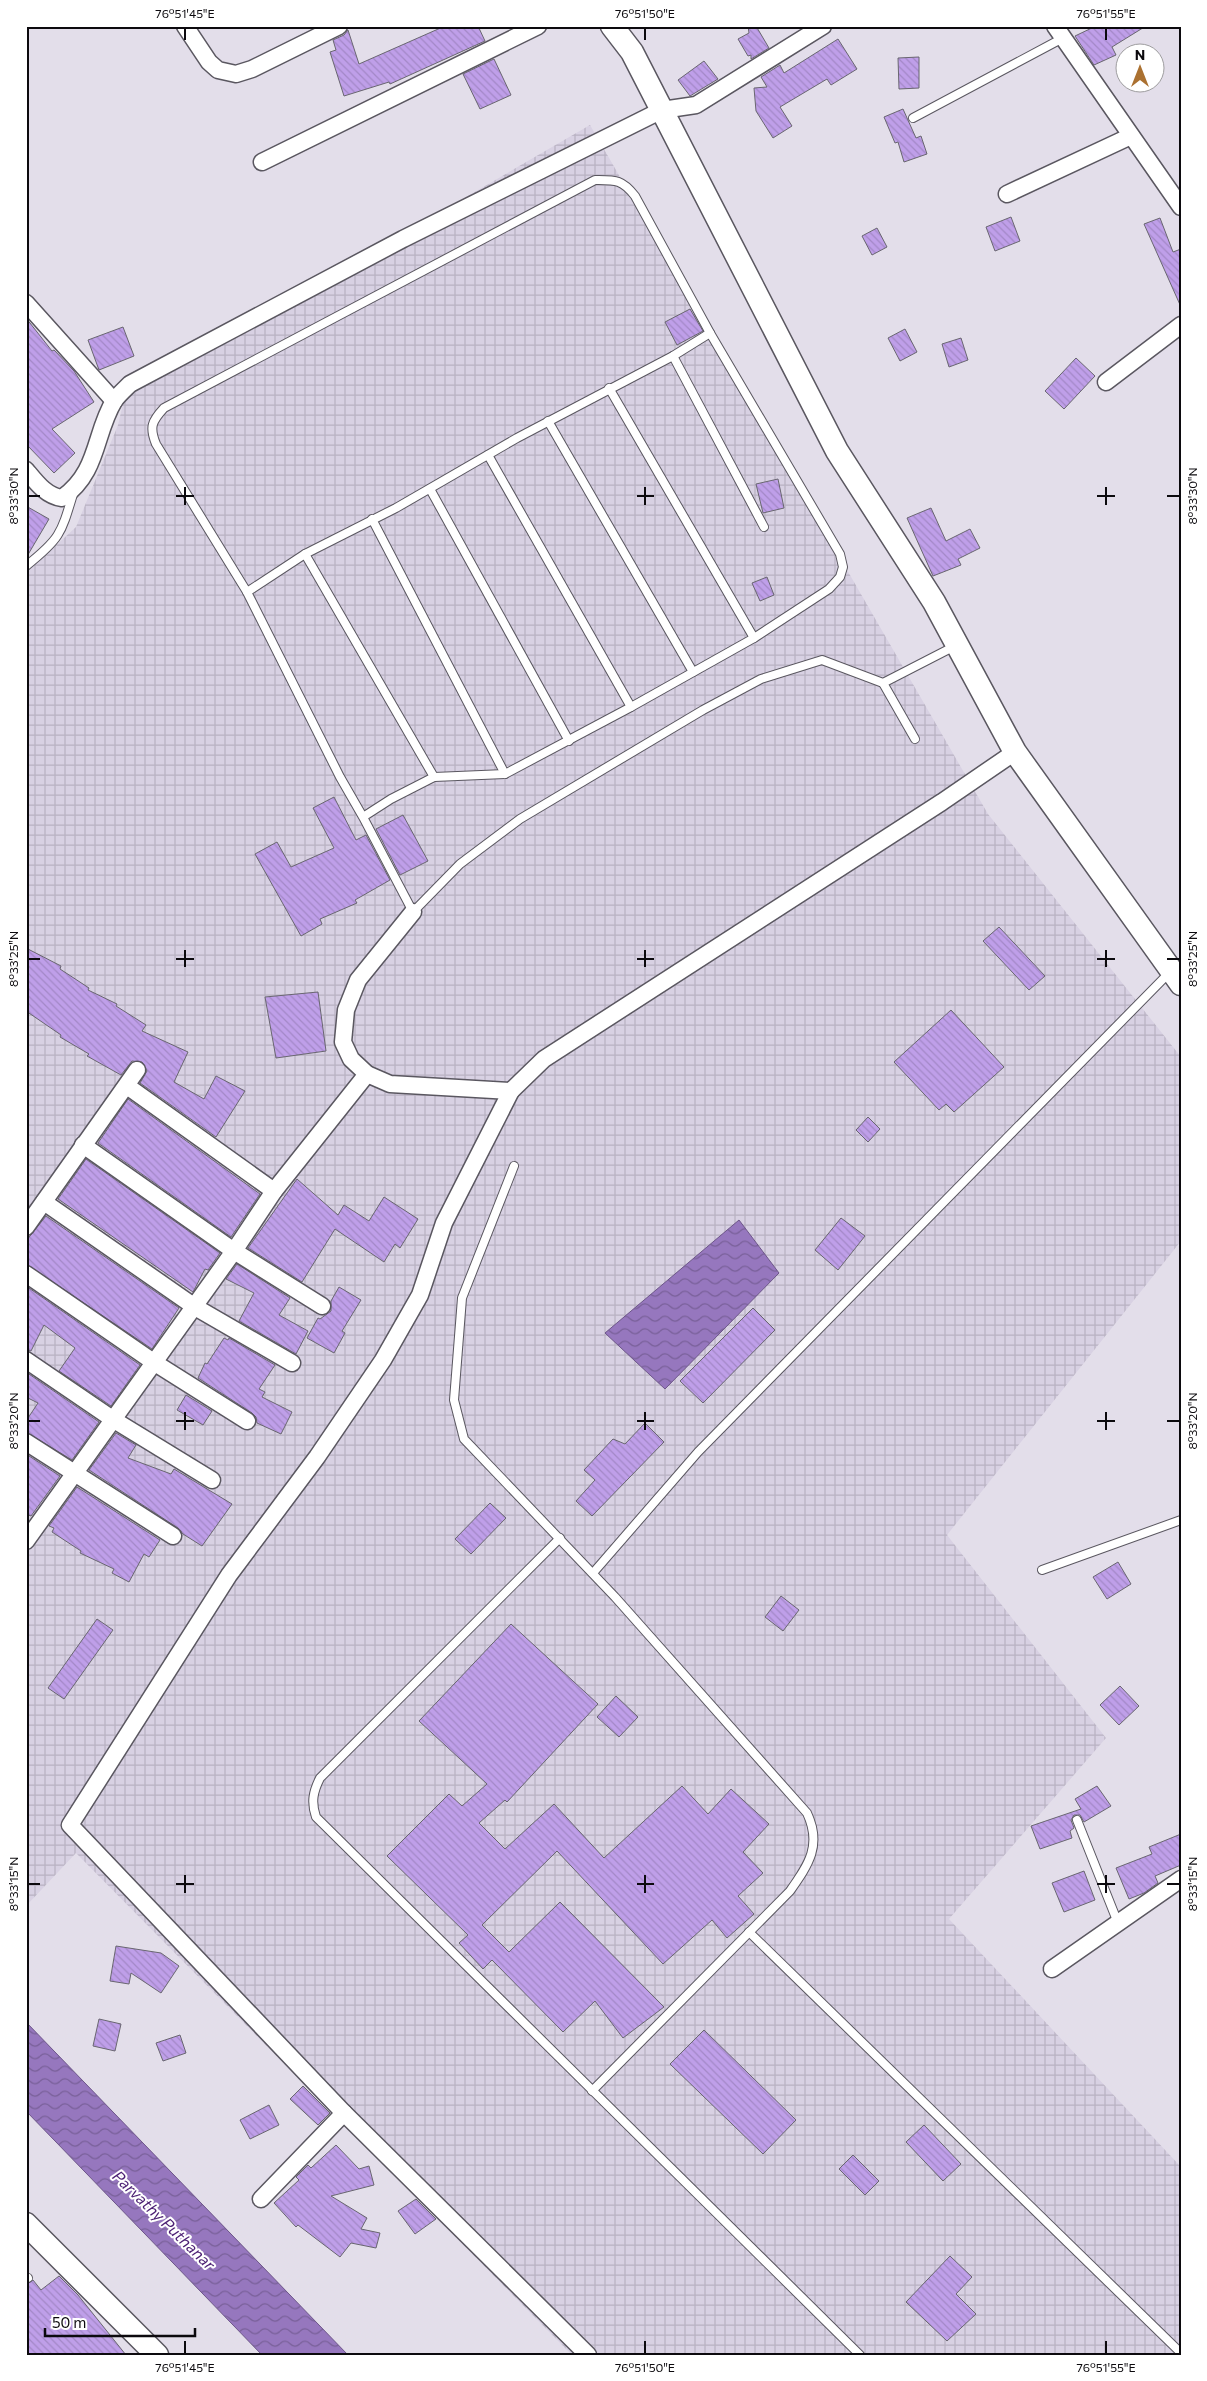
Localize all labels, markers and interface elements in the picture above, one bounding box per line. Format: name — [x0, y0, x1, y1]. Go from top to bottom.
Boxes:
text: 76°51'45"E — [155, 6, 215, 20]
text: 76°51'50"E — [615, 6, 675, 20]
text: 76°51'55"E — [1076, 6, 1136, 20]
north arrow — [1114, 42, 1164, 92]
text: N — [1135, 46, 1145, 63]
text: 8°33'30"N — [6, 467, 20, 525]
text: 8°33'30"N — [1185, 467, 1199, 525]
text: 8°33'25"N — [6, 931, 20, 987]
text: 8°33'25"N — [1185, 931, 1199, 987]
text: 8°33'20"N — [6, 1393, 20, 1449]
text: 8°33'20"N — [1185, 1393, 1199, 1449]
text: 8°33'15"N — [6, 1857, 20, 1911]
text: 8°33'15"N — [1185, 1857, 1199, 1911]
water label: Parvathy Puthanar — [109, 2166, 220, 2274]
scale bar — [45, 2306, 195, 2338]
text: 50 m — [52, 2313, 86, 2331]
text: 76°51'45"E — [155, 2360, 215, 2374]
text: 76°51'50"E — [615, 2360, 675, 2374]
text: 76°51'55"E — [1076, 2360, 1136, 2374]

